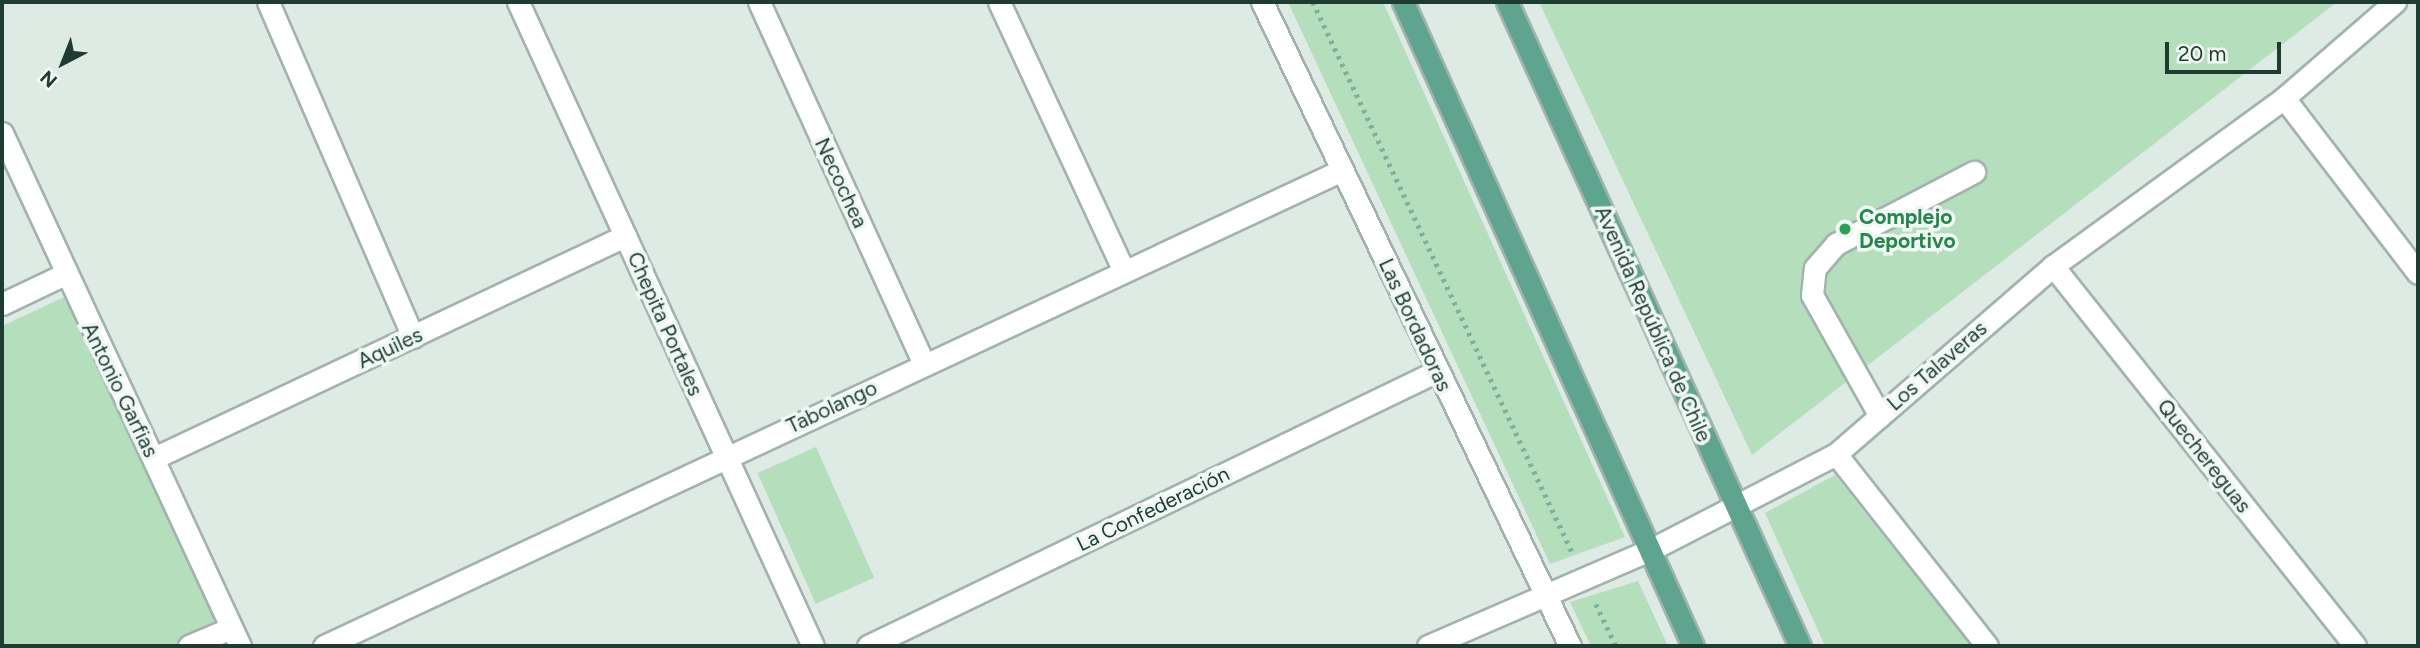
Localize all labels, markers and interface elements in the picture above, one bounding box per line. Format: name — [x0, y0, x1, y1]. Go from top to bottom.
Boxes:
north arrow — [28, 28, 98, 98]
scale bar — [2168, 28, 2284, 72]
text: 20 m — [2178, 41, 2226, 66]
text: N — [35, 66, 62, 92]
street label: Necochea — [809, 134, 873, 232]
street label: Avenida República de Chile — [1590, 202, 1716, 446]
place label: Complejo Deportivo — [1859, 204, 1956, 254]
marker: Complejo Deportivo — [1837, 221, 1853, 237]
street label: Chepita Portales — [622, 248, 708, 400]
street label: Las Bordadoras — [1373, 255, 1457, 395]
street label: Los Talaveras — [1882, 316, 1992, 416]
street label: Antonio Garfias — [76, 318, 164, 462]
street label: Aquiles — [354, 322, 426, 374]
street label: Tabolango — [783, 375, 881, 439]
street label: Quechereguas — [2152, 394, 2256, 518]
street label: La Confederación — [1073, 461, 1233, 557]

